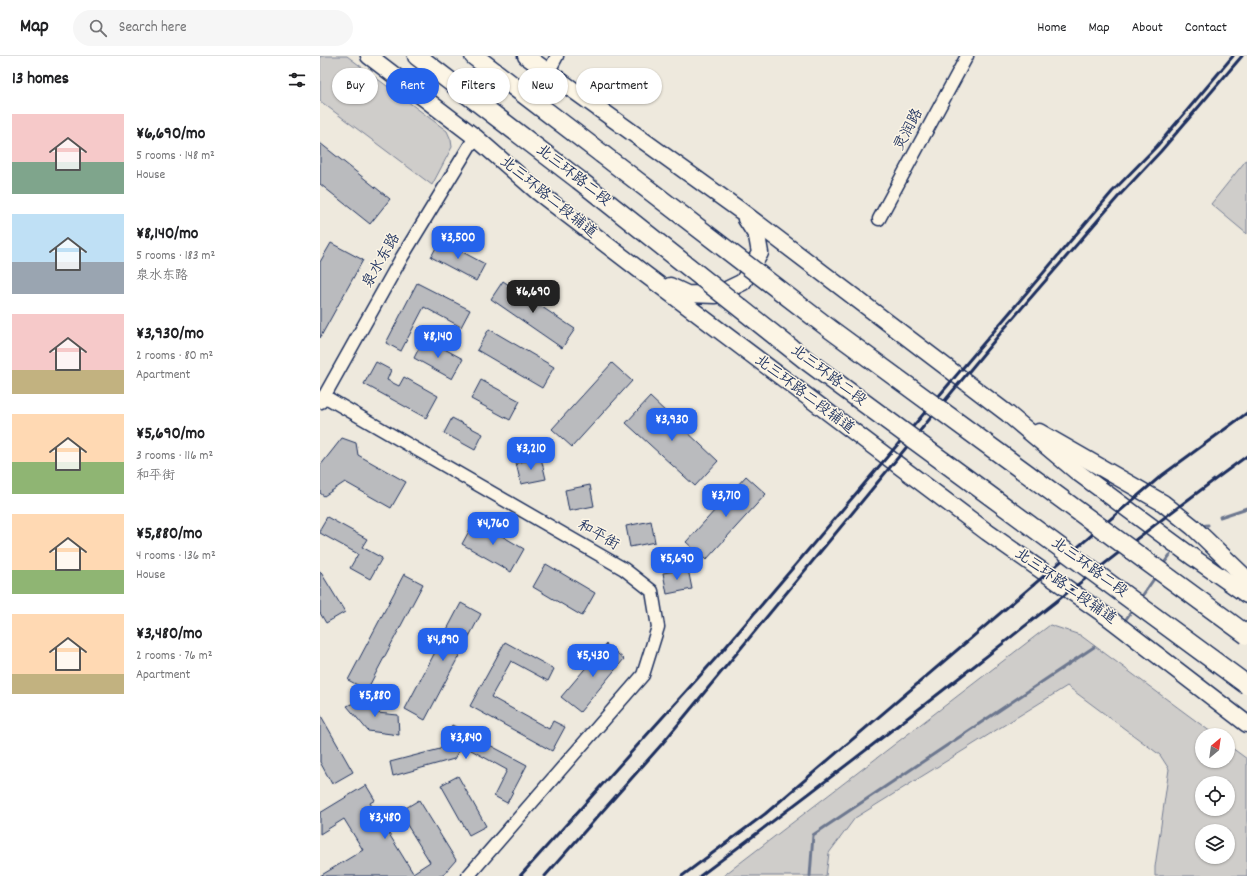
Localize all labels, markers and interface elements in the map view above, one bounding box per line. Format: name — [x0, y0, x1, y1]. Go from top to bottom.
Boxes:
search box — [73, 10, 353, 46]
text: Map — [20, 14, 49, 41]
icon: search — [87, 17, 109, 39]
text: Search here — [119, 17, 187, 39]
text: Home — [1037, 18, 1066, 38]
text: Map — [1088, 18, 1110, 38]
text: About — [1132, 18, 1163, 38]
text: Contact — [1185, 18, 1227, 38]
text: 13 homes — [12, 68, 69, 92]
chip: Buy — [332, 68, 378, 104]
chip: Rent — [386, 68, 439, 104]
chip: Filters — [447, 68, 510, 104]
chip: New — [518, 68, 568, 104]
chip: Apartment — [576, 68, 662, 104]
icon: filters — [286, 69, 308, 91]
street label: 灵润路 — [889, 105, 929, 155]
text: ¥6,690/mo — [136, 123, 205, 147]
icon: home — [44, 130, 92, 178]
street label: 北三环路二段 — [531, 140, 615, 212]
text: 5 rooms · 148 m² — [136, 147, 215, 166]
street label: 北三环路二段辅道 — [494, 152, 602, 244]
text: House — [136, 166, 165, 185]
text: ¥8,140/mo — [136, 223, 198, 247]
pin: ¥3,500 — [425, 226, 491, 260]
text: ¥3,500 — [441, 229, 475, 248]
icon: home — [44, 230, 92, 278]
street label: 泉水东路 — [357, 230, 407, 292]
text: 5 rooms · 183 m² — [136, 247, 215, 266]
text: 泉水东路 — [136, 267, 188, 286]
pin: ¥6,690 — [500, 280, 566, 314]
text: ¥6,690 — [516, 283, 550, 302]
text: ¥3,930/mo — [136, 323, 204, 347]
pin: ¥8,140 — [405, 325, 471, 359]
text: ¥8,140 — [423, 328, 453, 347]
icon: home — [44, 330, 92, 378]
street label: 北三环路二段 — [785, 340, 871, 412]
text: 2 rooms · 80 m² — [136, 347, 213, 366]
street label: 北三环路二段辅道 — [749, 350, 859, 440]
text: Apartment — [136, 366, 190, 385]
pin: ¥3,930 — [639, 408, 705, 442]
text: ¥3,930 — [655, 411, 689, 430]
text: ¥5,690/mo — [136, 423, 205, 447]
icon: home — [44, 430, 92, 478]
pin: ¥3,210 — [498, 437, 564, 471]
text: ¥3,210 — [516, 440, 546, 459]
text: 3 rooms · 116 m² — [136, 447, 213, 466]
text: 和平街 — [136, 467, 175, 486]
pin: ¥3,710 — [693, 484, 759, 518]
text: ¥3,710 — [711, 487, 741, 506]
pin: ¥4,760 — [460, 512, 526, 546]
text: ¥4,760 — [477, 515, 509, 534]
street label: 和平街 — [573, 515, 623, 557]
text: ¥5,880/mo — [136, 523, 202, 547]
icon: home — [44, 530, 92, 578]
street label: 北三环路二段 — [1046, 533, 1132, 603]
street label: 北三环路二段辅道 — [1010, 544, 1120, 630]
text: 4 rooms · 136 m² — [136, 547, 216, 566]
pin: ¥5,690 — [644, 547, 710, 581]
text: ¥5,690 — [660, 550, 694, 569]
text: House — [136, 566, 165, 585]
text: ¥3,480/mo — [136, 623, 202, 647]
pin: ¥4,890 — [410, 628, 476, 662]
icon: home — [44, 630, 92, 678]
text: ¥4,890 — [427, 631, 459, 650]
pin: ¥5,430 — [560, 644, 626, 678]
text: 2 rooms · 76 m² — [136, 647, 212, 666]
text: ¥5,430 — [576, 647, 610, 666]
text: Apartment — [136, 666, 190, 685]
pin: ¥5,880 — [342, 684, 408, 718]
text: ¥5,880 — [359, 687, 391, 706]
pin: ¥3,840 — [433, 726, 499, 760]
north arrow — [1195, 728, 1235, 768]
map controls — [1195, 728, 1235, 864]
text: ¥3,840 — [450, 729, 482, 748]
button: locate — [1195, 776, 1235, 816]
pin: ¥3,480 — [352, 806, 418, 840]
text: ¥3,480 — [369, 809, 401, 828]
button: layers — [1195, 824, 1235, 864]

